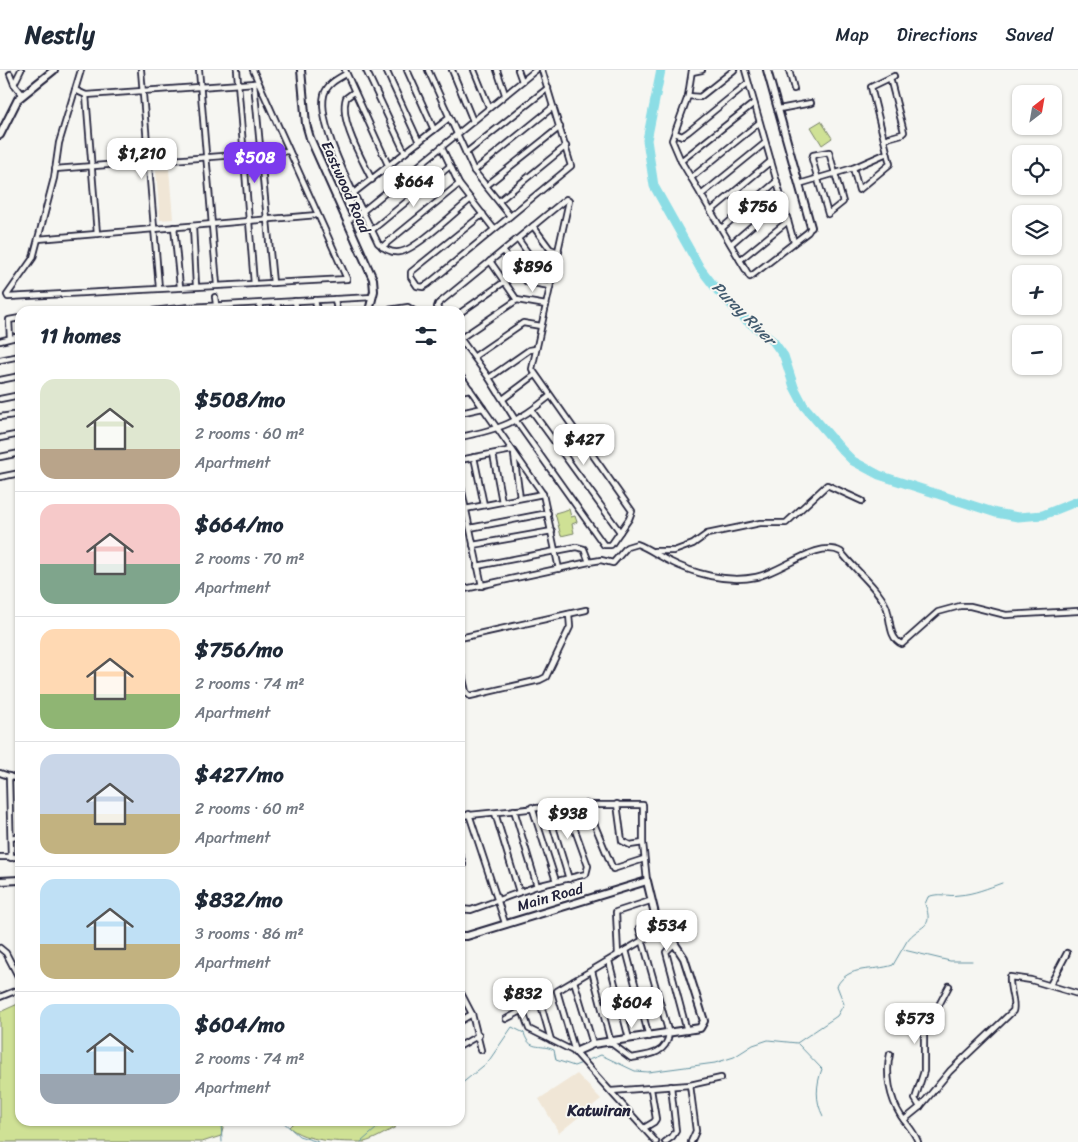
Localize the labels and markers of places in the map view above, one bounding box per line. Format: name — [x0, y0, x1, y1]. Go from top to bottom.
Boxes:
pin: $1,210 — [101, 138, 183, 180]
pin: $508 — [225, 142, 285, 184]
pin: $664 — [384, 166, 444, 208]
pin: $756 — [728, 190, 788, 233]
pin: $896 — [503, 250, 563, 293]
pin: $427 — [554, 424, 614, 466]
pin: $938 — [538, 798, 598, 840]
pin: $534 — [637, 910, 697, 952]
pin: $832 — [493, 978, 553, 1020]
pin: $604 — [602, 986, 662, 1029]
pin: $573 — [885, 1002, 945, 1045]

